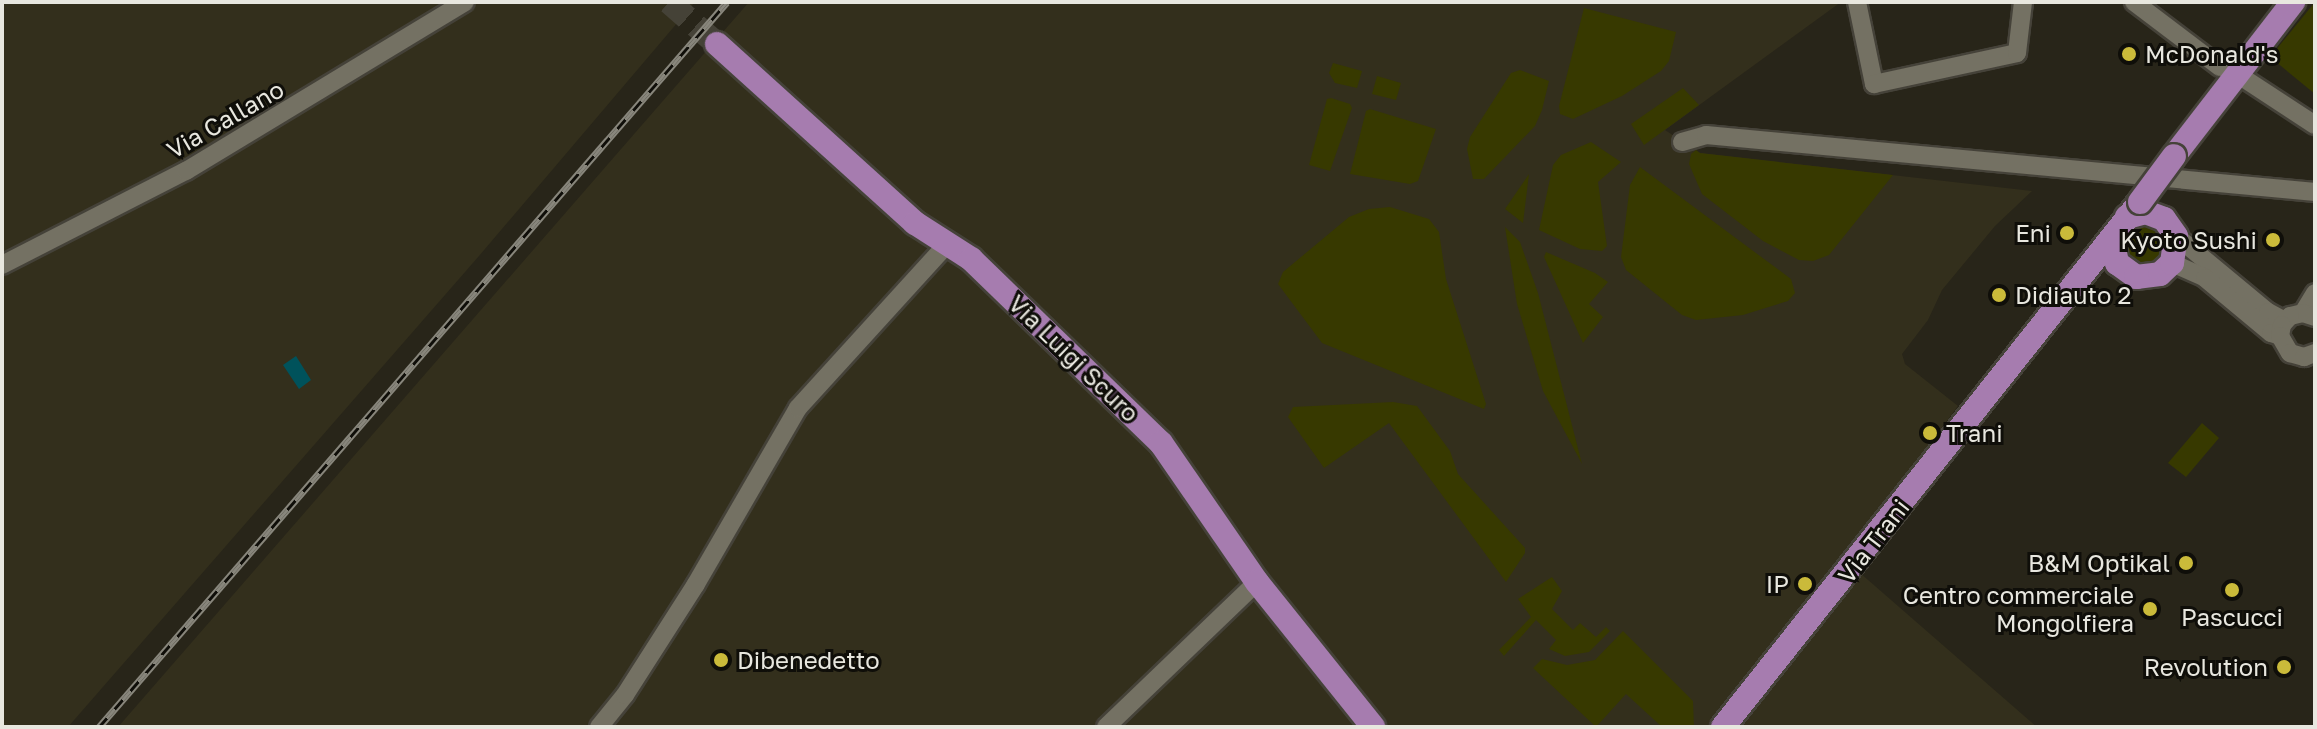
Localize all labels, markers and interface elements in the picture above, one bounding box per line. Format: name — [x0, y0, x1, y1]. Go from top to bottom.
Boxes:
place label: McDonald's — [2145, 40, 2278, 68]
marker: McDonald's — [2120, 45, 2138, 63]
street label: Via Callano — [161, 74, 289, 164]
place label: Eni — [2015, 219, 2051, 247]
marker: Eni — [2058, 224, 2076, 242]
place label: Kyoto Sushi — [2120, 226, 2257, 254]
marker: Kyoto Sushi — [2264, 231, 2282, 249]
place label: Didiauto 2 — [2015, 281, 2131, 309]
marker: Didiauto 2 — [1990, 286, 2008, 304]
street label: Via Luigi Scuro — [1003, 289, 1145, 427]
place label: Trani — [1946, 419, 2003, 447]
marker: Trani — [1921, 424, 1939, 442]
street label: Via Trani — [1831, 493, 1915, 589]
place label: B&M Optikal — [2028, 549, 2170, 577]
marker: B&M Optikal — [2177, 554, 2195, 572]
place label: IP — [1766, 570, 1789, 598]
marker: IP — [1796, 575, 1814, 593]
place label: Centro commerciale Mongolfiera — [1903, 581, 2134, 637]
marker: Pascucci — [2223, 581, 2241, 599]
marker: Centro commerciale Mongolfiera — [2141, 600, 2159, 618]
place label: Pascucci — [2181, 603, 2283, 631]
place label: Dibenedetto — [737, 646, 880, 674]
marker: Dibenedetto — [712, 651, 730, 669]
place label: Revolution — [2144, 653, 2268, 681]
marker: Revolution — [2275, 658, 2293, 676]

